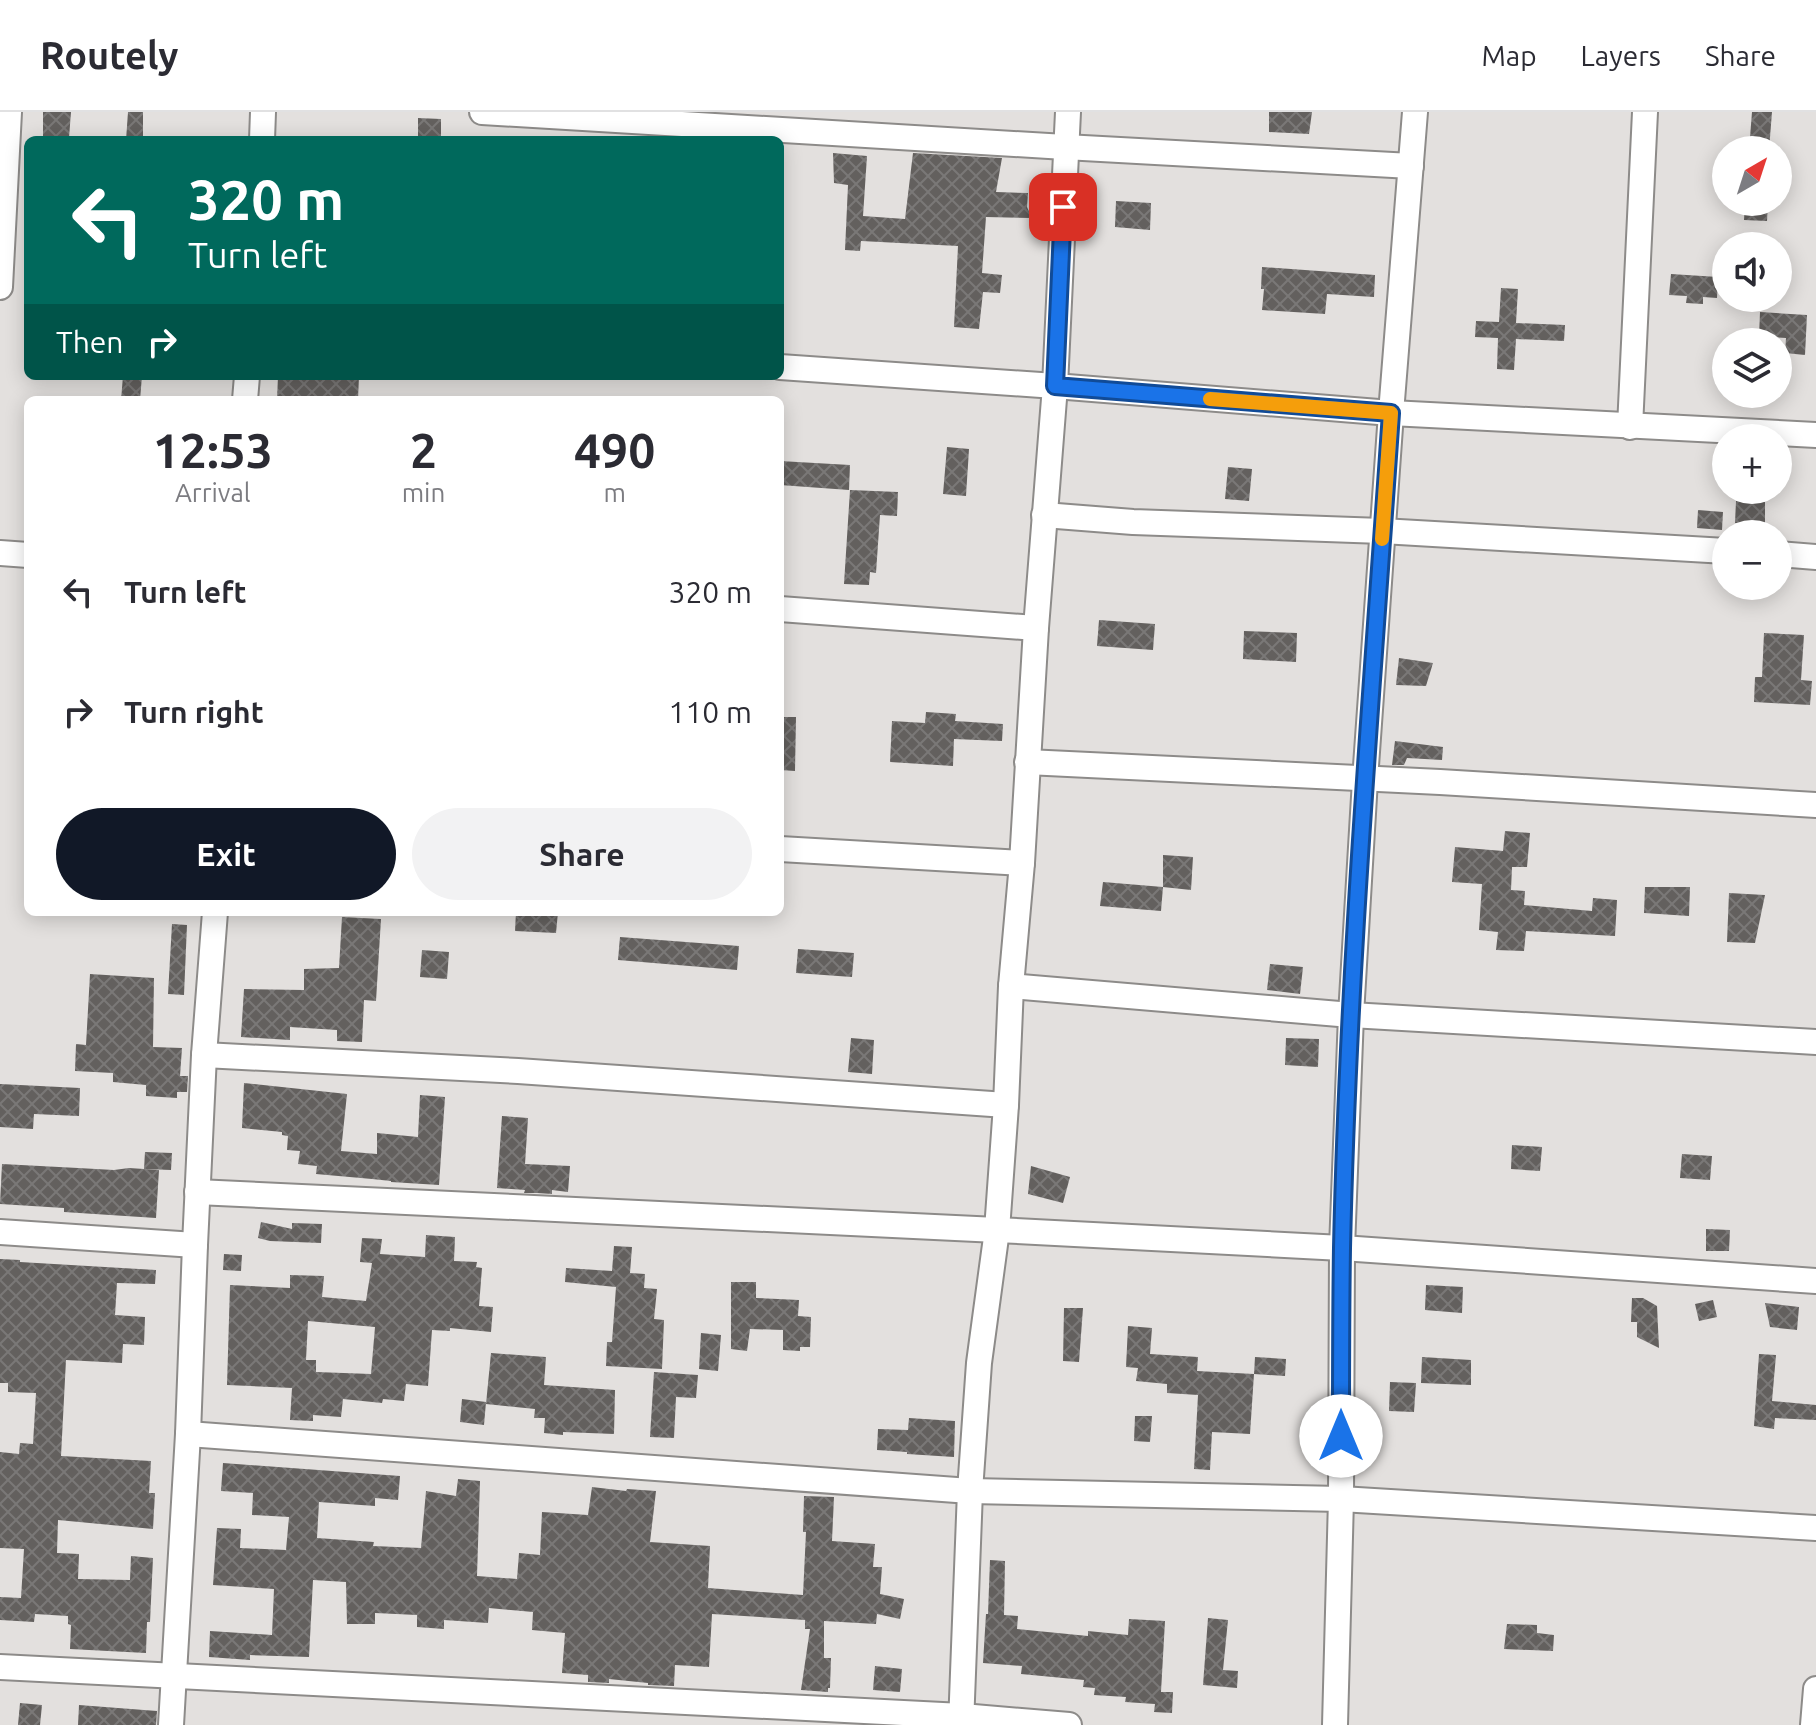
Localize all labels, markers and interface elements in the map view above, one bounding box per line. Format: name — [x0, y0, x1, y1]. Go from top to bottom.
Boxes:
text: Routely — [40, 34, 178, 76]
text: Map — [1481, 40, 1537, 71]
text: Layers — [1581, 40, 1661, 71]
text: Share — [1705, 40, 1776, 71]
north arrow — [1712, 136, 1792, 216]
map controls — [1712, 136, 1792, 600]
icon: left — [56, 168, 160, 272]
text: 320 m — [188, 168, 344, 231]
pin — [1029, 173, 1097, 241]
icon: arrive — [1041, 185, 1085, 229]
button: sound — [1712, 232, 1792, 312]
text: Turn left — [188, 234, 327, 275]
icon: right — [140, 320, 184, 364]
text: Then — [56, 325, 124, 359]
button: layers — [1712, 328, 1792, 408]
text: 12:53 — [153, 423, 273, 477]
text: 2 — [410, 423, 437, 477]
text: 490 — [574, 423, 655, 477]
button: + — [1712, 424, 1792, 504]
text: Arrival — [175, 478, 251, 507]
text: min — [402, 478, 445, 507]
text: m — [603, 478, 626, 507]
button: − — [1712, 520, 1792, 600]
icon: left — [56, 570, 100, 614]
text: Turn left — [124, 575, 246, 609]
text: 320 m — [668, 575, 752, 609]
icon: right — [56, 690, 100, 734]
text: Turn right — [124, 695, 264, 729]
text: 110 m — [668, 695, 752, 729]
button: Exit — [56, 808, 396, 900]
button: Share — [412, 808, 752, 900]
position arrow — [1299, 1394, 1383, 1478]

